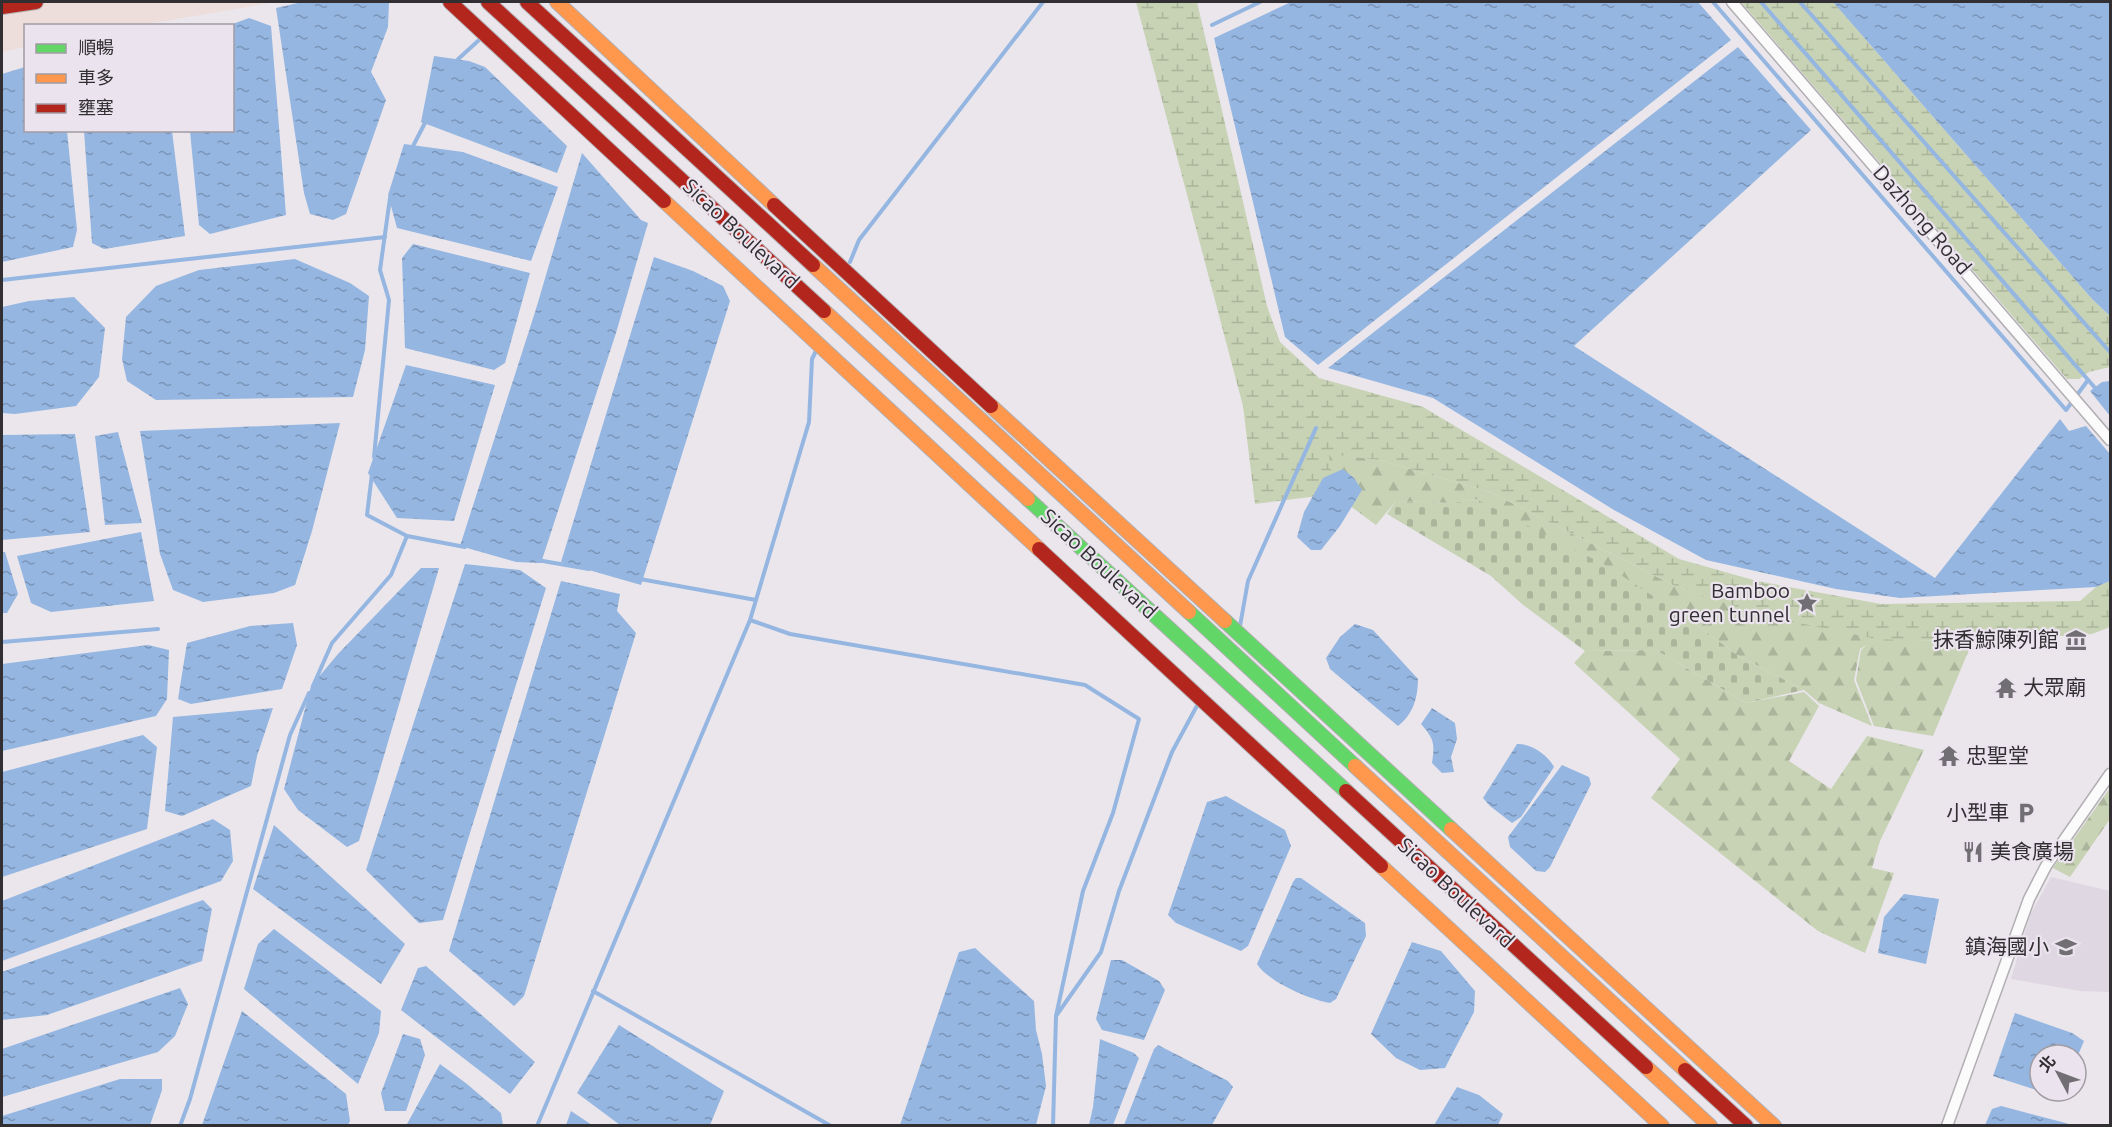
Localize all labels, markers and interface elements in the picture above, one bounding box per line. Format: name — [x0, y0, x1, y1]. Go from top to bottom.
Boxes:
legend — [24, 24, 234, 132]
text: 順暢 — [78, 37, 114, 57]
text: 車多 — [78, 67, 114, 87]
text: 壅塞 — [78, 97, 114, 117]
street label: Dazhong Road — [1869, 160, 1977, 279]
street label: Sicao Boulevard — [679, 173, 805, 293]
street label: Sicao Boulevard — [1037, 503, 1163, 623]
place label: Bamboo green tunnel — [1669, 578, 1790, 626]
place icon: Bamboo green tunnel — [1795, 591, 1819, 615]
place label: 抹香鯨陳列館 — [1933, 627, 2059, 651]
museum icon: 抹香鯨陳列館 — [2064, 628, 2088, 652]
place label: 大眾廟 — [2023, 675, 2086, 699]
temple icon: 大眾廟 — [1994, 676, 2018, 700]
place label: 忠聖堂 — [1966, 743, 2029, 767]
temple icon: 忠聖堂 — [1937, 744, 1961, 768]
place label: 小型車 — [1946, 800, 2009, 824]
parking icon: 小型車 — [2014, 801, 2038, 825]
street label: Sicao Boulevard — [1394, 832, 1520, 952]
place label: 美食廣場 — [1990, 839, 2074, 863]
restaurant icon: 美食廣場 — [1961, 840, 1985, 864]
place label: 鎮海國小 — [1965, 934, 2049, 958]
school or university icon: 鎮海國小 — [2054, 935, 2078, 959]
north arrow — [2028, 1043, 2088, 1103]
text: 北 — [2035, 1051, 2059, 1075]

